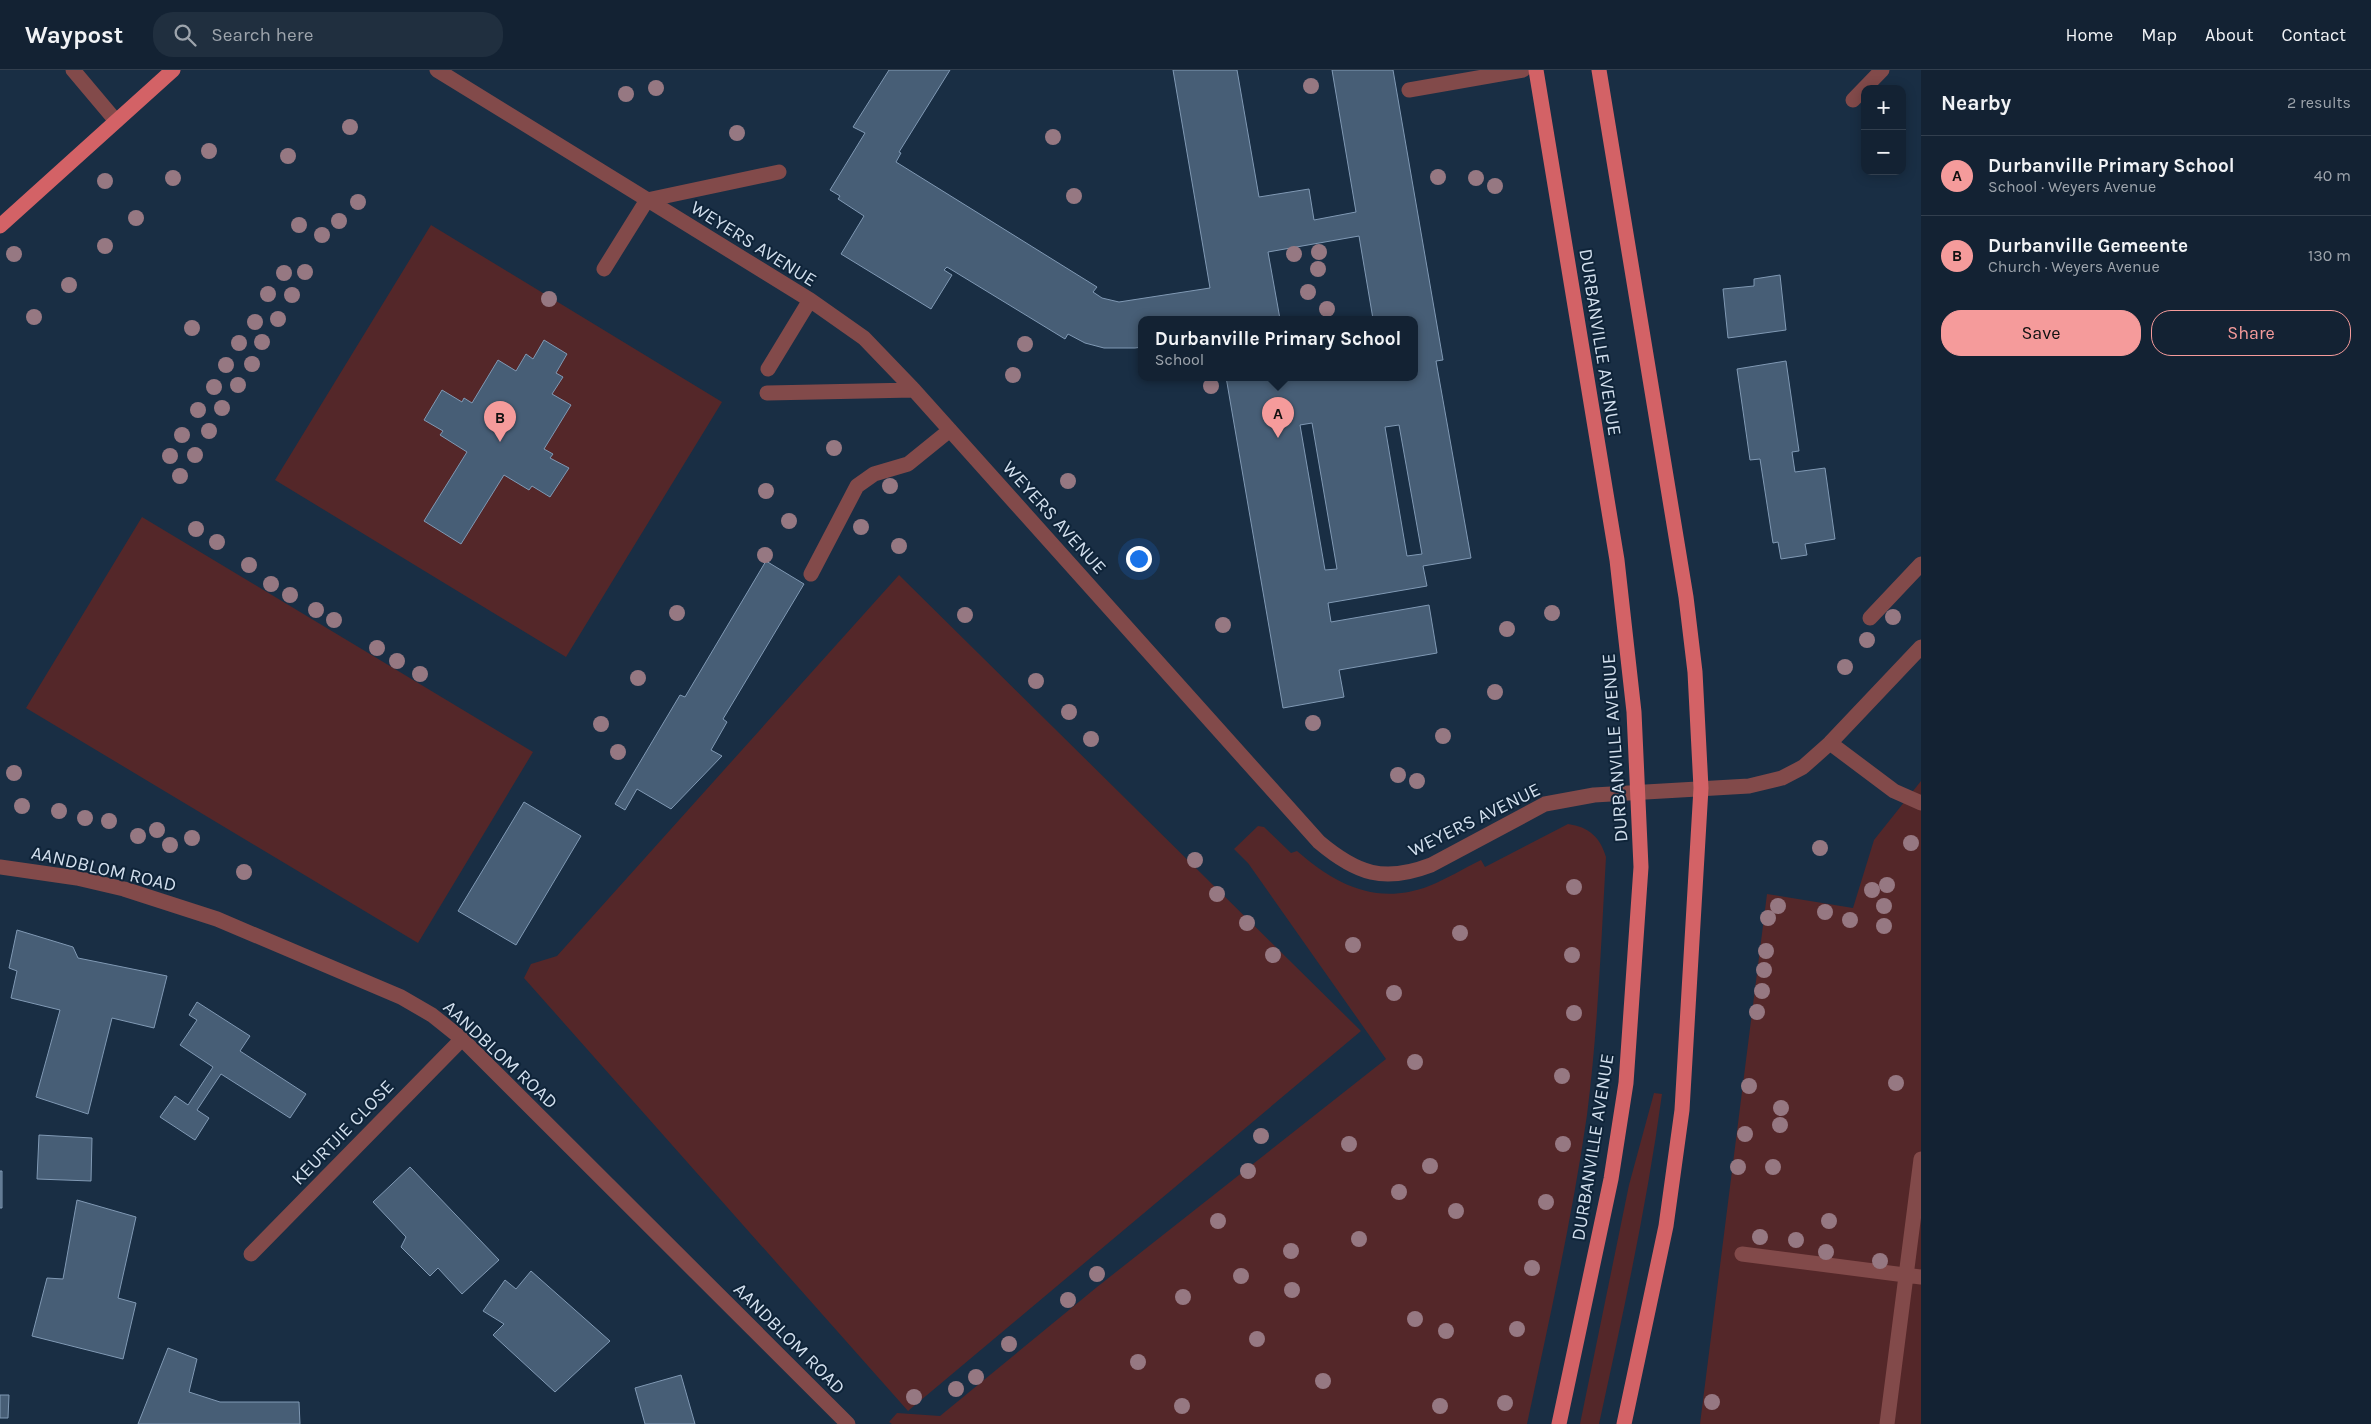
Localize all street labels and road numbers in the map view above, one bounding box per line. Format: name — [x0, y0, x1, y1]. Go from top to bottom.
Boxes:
street label: WEYERS AVENUE — [686, 196, 820, 291]
street label: DURBANVILLE AVENUE — [1574, 247, 1626, 437]
street label: WEYERS AVENUE — [998, 457, 1111, 579]
street label: DURBANVILLE AVENUE — [1597, 653, 1633, 843]
street label: WEYERS AVENUE — [1405, 778, 1544, 861]
street label: AANDBLOM ROAD — [29, 842, 178, 896]
street label: AANDBLOM ROAD — [439, 996, 562, 1113]
street label: DURBANVILLE AVENUE — [1567, 1052, 1619, 1242]
street label: KEURTJIE CLOSE — [287, 1076, 398, 1190]
street label: AANDBLOM ROAD — [729, 1278, 850, 1399]

